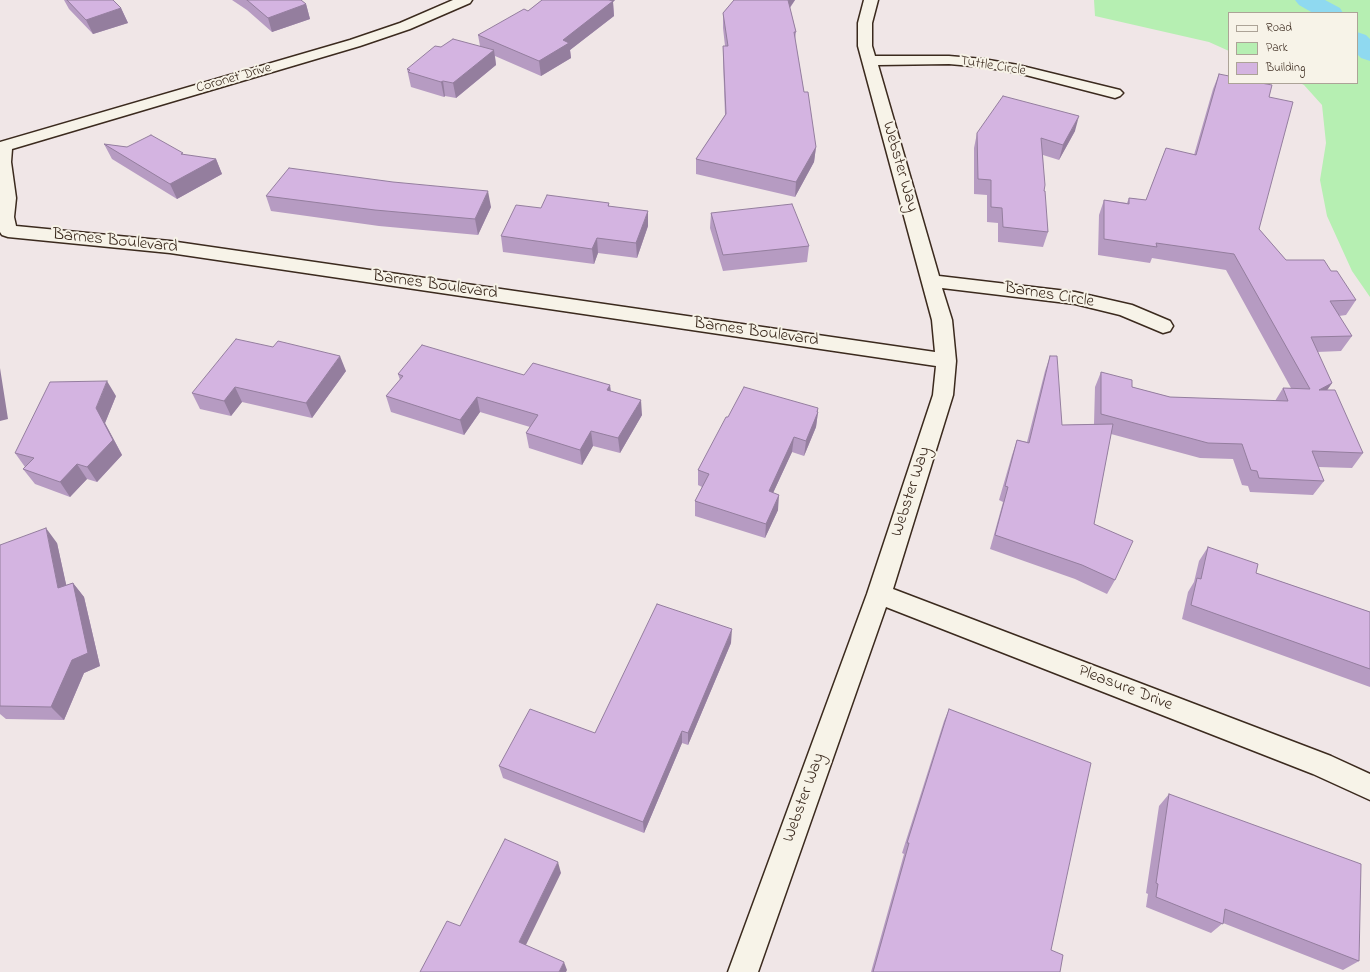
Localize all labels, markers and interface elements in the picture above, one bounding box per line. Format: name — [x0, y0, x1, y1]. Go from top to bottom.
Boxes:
legend — [1228, 12, 1358, 84]
text: Road — [1266, 19, 1292, 37]
text: Park — [1266, 39, 1288, 57]
street label: Tuttle Circle — [959, 54, 1027, 80]
text: Building — [1266, 59, 1305, 77]
street label: Coronet Drive — [195, 60, 273, 98]
street label: Webster Way — [876, 119, 922, 215]
street label: Barnes Boulevard — [51, 225, 179, 259]
street label: Barnes Boulevard — [371, 267, 499, 305]
street label: Barnes Circle — [1003, 279, 1095, 313]
street label: Barnes Boulevard — [692, 314, 820, 352]
street label: Webster Way — [888, 445, 936, 539]
street label: Pleasure Drive — [1075, 662, 1175, 716]
street label: Webster Way — [779, 751, 831, 845]

